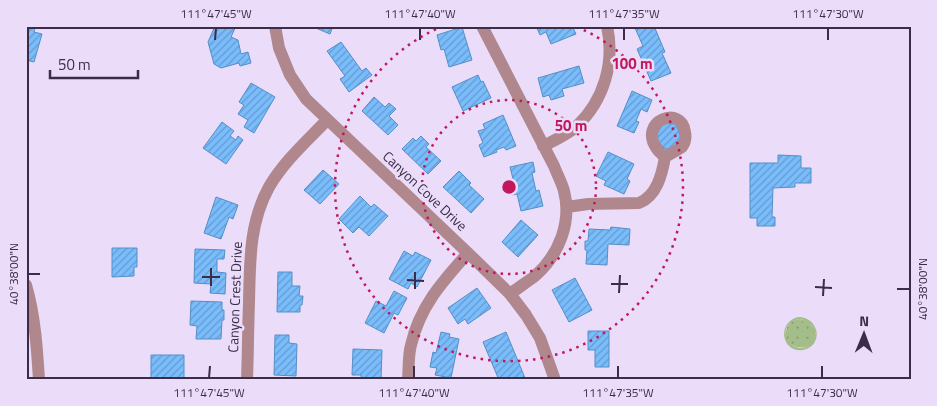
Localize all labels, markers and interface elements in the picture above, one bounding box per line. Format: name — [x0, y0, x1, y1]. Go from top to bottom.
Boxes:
text: 111°47'45"W — [180, 4, 252, 23]
text: 111°47'40"W — [384, 4, 456, 23]
text: 111°47'35"W — [588, 4, 660, 23]
text: 111°47'30"W — [792, 4, 864, 23]
scale bar — [50, 48, 138, 80]
text: 100 m — [611, 52, 653, 75]
text: 50 m — [58, 53, 91, 76]
text: 50 m — [555, 114, 587, 137]
street label: Canyon Cove Drive — [378, 146, 472, 235]
centre of rings — [500, 178, 518, 196]
street label: Canyon Crest Drive — [222, 241, 247, 353]
text: 40°38'00"N — [4, 243, 23, 305]
text: 40°38'00"N — [913, 258, 932, 320]
north arrow — [840, 308, 890, 358]
text: N — [859, 310, 869, 331]
text: 111°47'45"W — [173, 383, 245, 402]
text: 111°47'40"W — [378, 383, 450, 402]
text: 111°47'35"W — [582, 383, 654, 402]
text: 111°47'30"W — [786, 383, 858, 402]

